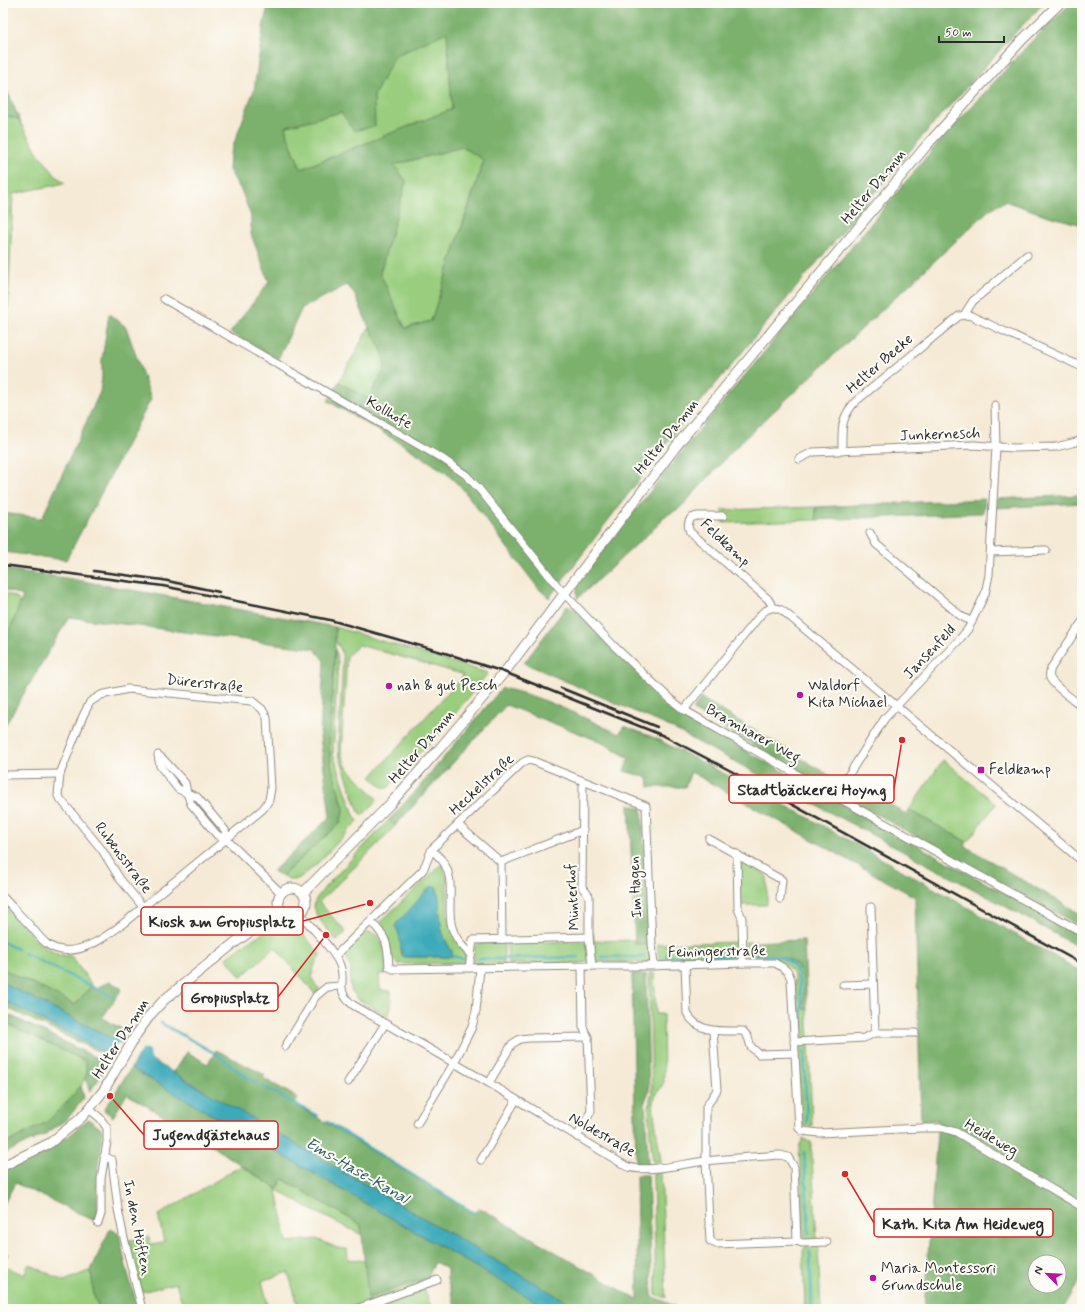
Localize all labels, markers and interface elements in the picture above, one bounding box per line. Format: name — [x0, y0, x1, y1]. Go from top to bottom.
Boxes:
scale bar — [939, 18, 1004, 44]
text: 50 m — [945, 25, 972, 41]
street label: Helter Damm — [837, 145, 911, 229]
street label: Helter Beeke — [842, 329, 918, 399]
street label: Kollhofe — [362, 392, 416, 434]
street label: Helter Damm — [630, 395, 704, 479]
street label: Junkernesch — [899, 424, 981, 446]
street label: Feldkamp — [696, 515, 754, 571]
street label: Jansenfeld — [899, 620, 961, 684]
street label: Dürerstraße — [166, 670, 244, 698]
place label: nah & gut Pesch — [397, 676, 498, 696]
place label: Waldorf Kita Michael — [808, 676, 887, 713]
marker: nah & gut Pesch — [384, 681, 394, 691]
marker: Waldorf Kita Michael — [795, 690, 805, 700]
street label: Bramharer Weg — [702, 700, 804, 769]
street label: Helter Damm — [384, 706, 460, 788]
street label: Heckelstraße — [445, 750, 519, 820]
place label: Feldkamp — [989, 760, 1051, 780]
marker: Feldkamp — [976, 765, 986, 775]
callout: Stadtbäckerei Hoyng — [729, 775, 894, 803]
text: Stadtbäckerei Hoyng — [737, 780, 887, 802]
street label: Rubensstraße — [90, 818, 156, 898]
street label: Im Hagen — [624, 856, 649, 918]
street label: Münterhof — [561, 863, 585, 931]
callout: Kiosk am Gropiusplatz — [141, 907, 303, 935]
text: Kiosk am Gropiusplatz — [148, 912, 296, 933]
street label: Feiningerstraße — [668, 941, 766, 964]
callout: Gropiusplatz — [182, 983, 278, 1011]
text: Gropiusplatz — [190, 988, 270, 1009]
street label: Helter Damm — [88, 995, 154, 1083]
street label: Noldestraße — [565, 1108, 639, 1162]
street label: Heideweg — [960, 1115, 1021, 1162]
callout: Jugendgästehaus — [144, 1121, 278, 1149]
text: Jugendgästehaus — [152, 1125, 270, 1148]
water label: Ems-Hase-Kanal — [302, 1133, 415, 1210]
street label: In den Höften — [118, 1178, 156, 1278]
callout: Kath. Kita Am Heideweg — [874, 1209, 1053, 1237]
text: Kath. Kita Am Heideweg — [882, 1214, 1044, 1237]
north arrow — [1027, 1254, 1067, 1294]
place label: Maria Montessori Grundschule — [881, 1259, 996, 1296]
text: N — [1031, 1264, 1047, 1277]
marker: Maria Montessori Grundschule — [868, 1273, 878, 1283]

